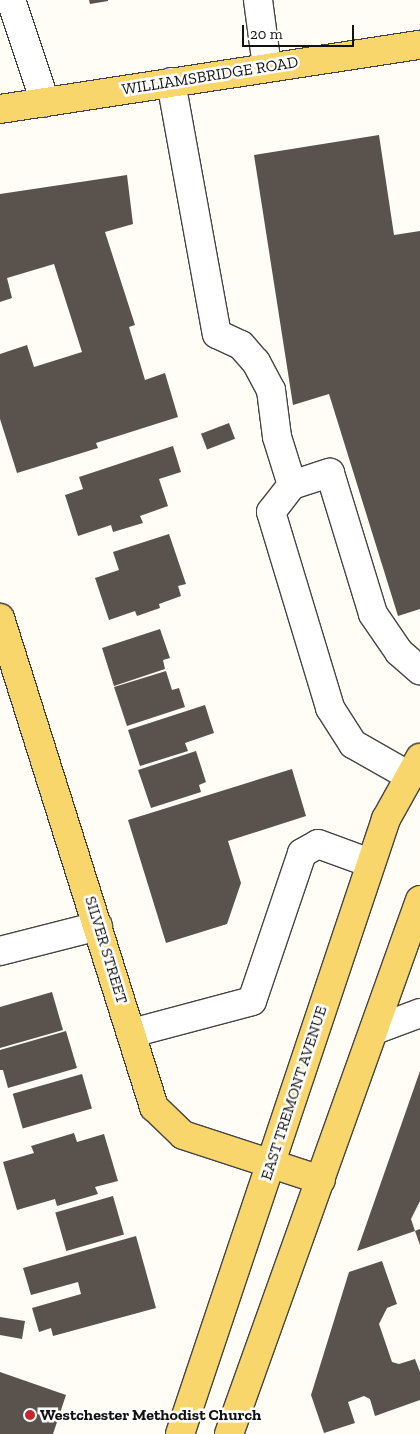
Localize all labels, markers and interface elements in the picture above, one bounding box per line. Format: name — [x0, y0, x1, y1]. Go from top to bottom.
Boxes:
scale bar — [245, 15, 358, 47]
text: 20 m — [250, 25, 283, 43]
street label: WILLIAMSBRIDGE ROAD — [120, 53, 300, 99]
street label: SILVER STREET — [80, 894, 132, 1006]
street label: EAST TREMONT AVENUE — [257, 1003, 331, 1183]
place label: Westchester Methodist Church — [40, 1405, 262, 1425]
marker: Westchester Methodist Church — [24, 1409, 36, 1421]

